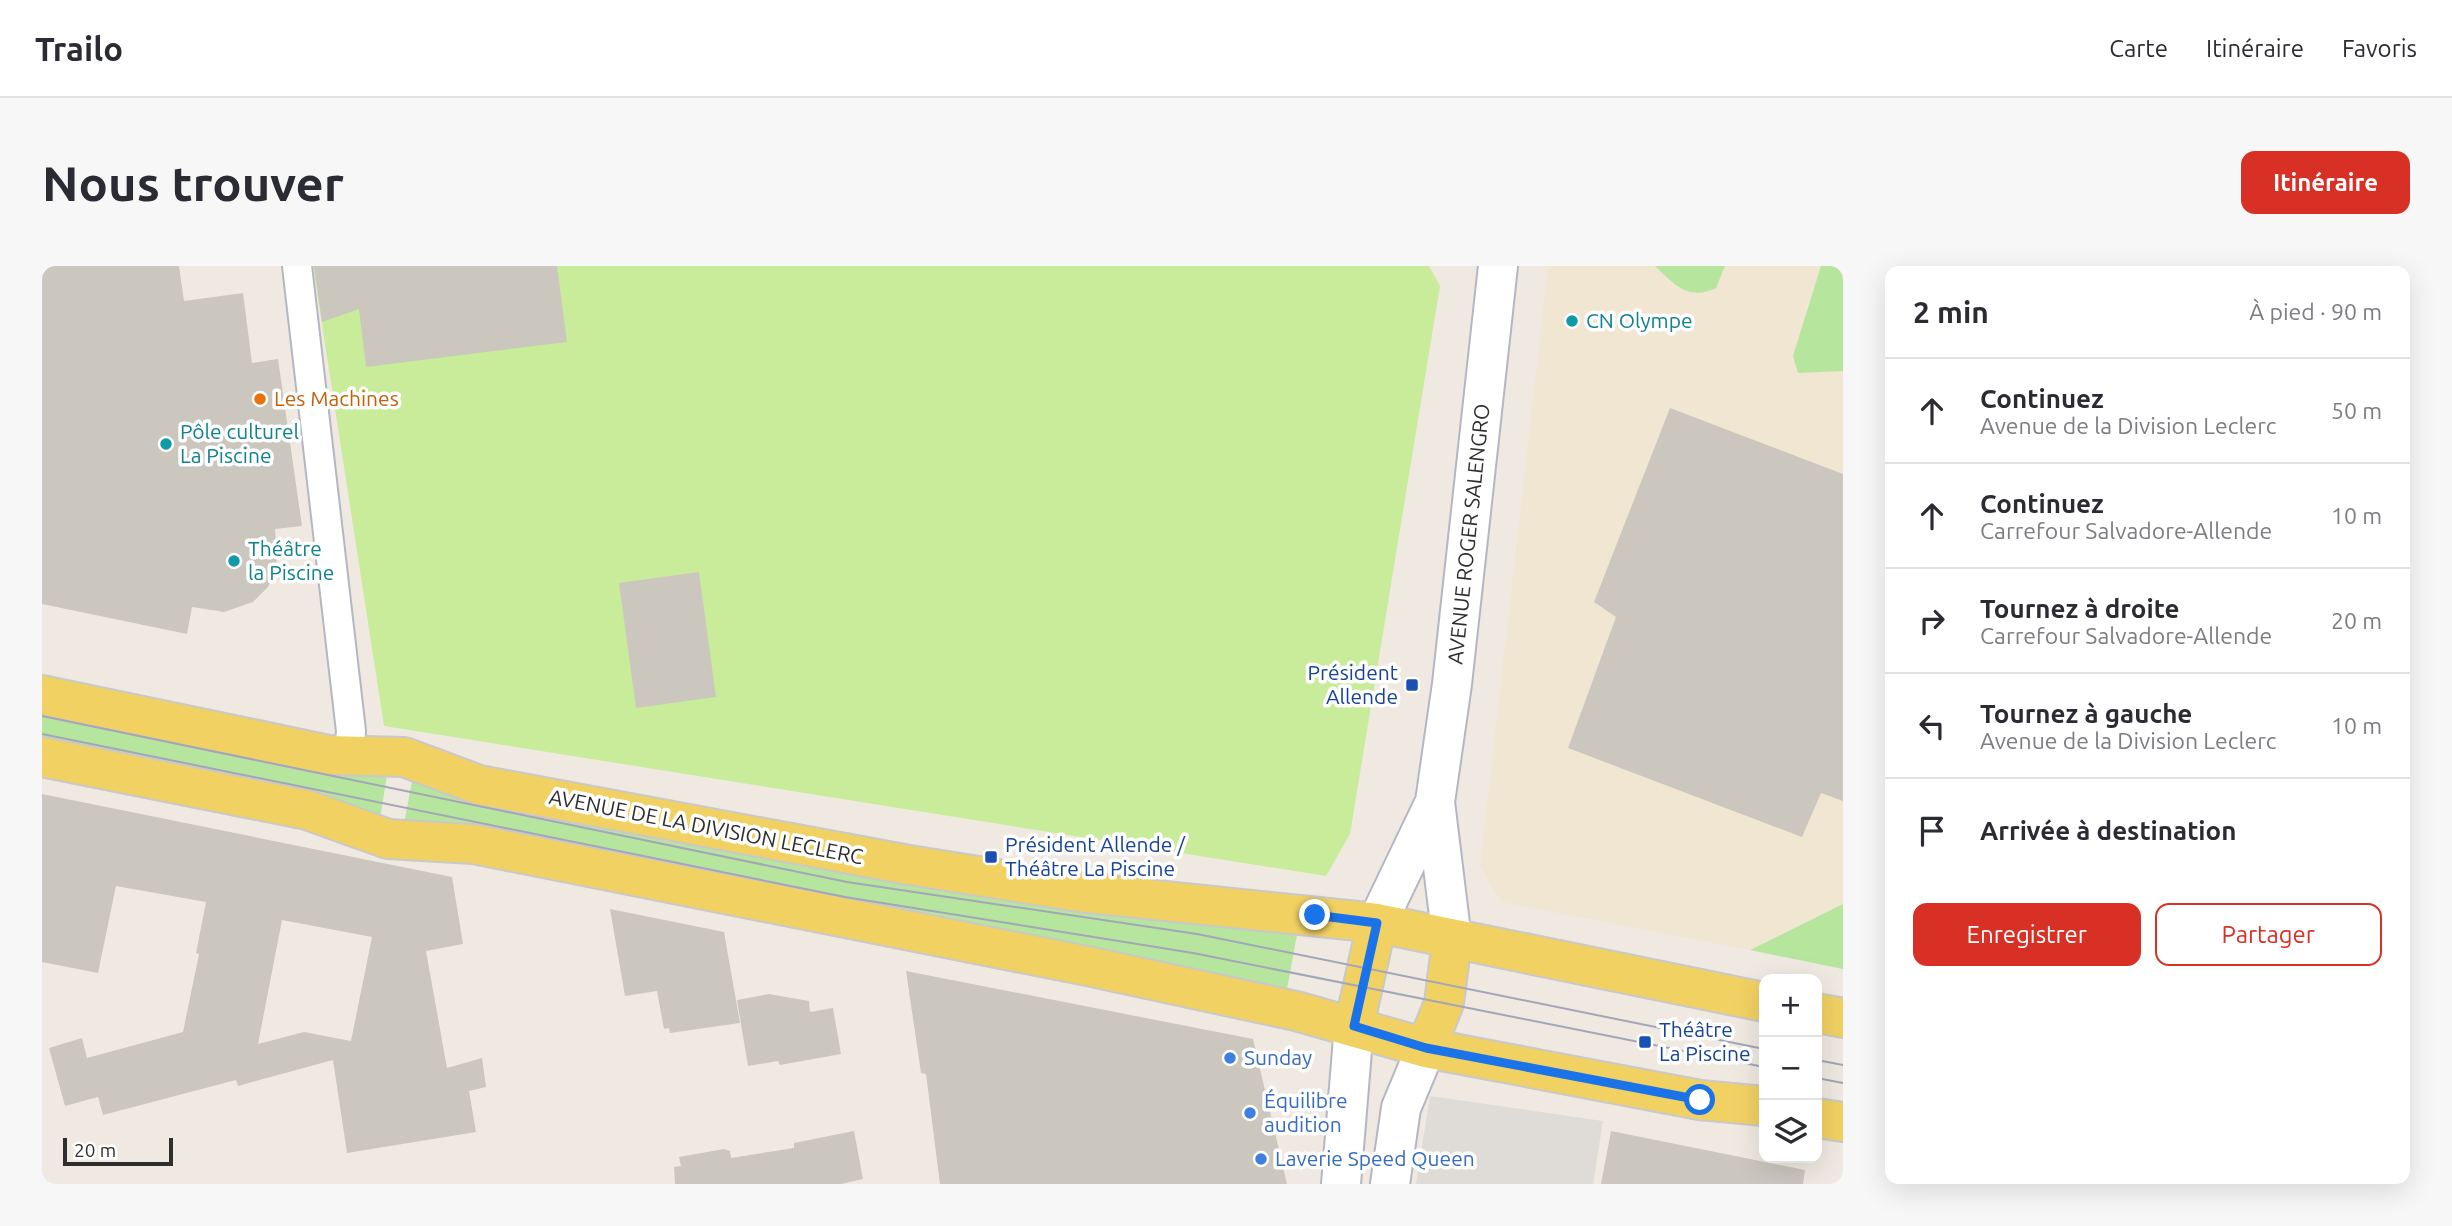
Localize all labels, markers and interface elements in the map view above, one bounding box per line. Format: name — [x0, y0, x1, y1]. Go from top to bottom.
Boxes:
text: Trailo — [35, 30, 123, 67]
text: Carte — [2109, 35, 2168, 62]
text: Itinéraire — [2206, 35, 2304, 62]
text: Favoris — [2342, 35, 2417, 62]
button: Itinéraire — [2241, 151, 2410, 214]
text: Nous trouver — [42, 155, 344, 210]
text: 2 min — [1913, 295, 1989, 329]
text: À pied · 90 m — [2249, 299, 2382, 324]
place label: CN Olympe — [1586, 308, 1693, 332]
marker: CN Olympe — [1564, 313, 1580, 329]
text: Continuez — [1980, 384, 2104, 413]
place label: Les Machines — [274, 386, 399, 410]
marker: Les Machines — [252, 391, 268, 407]
icon: ahead — [1913, 392, 1951, 430]
text: 50 m — [2331, 398, 2382, 423]
street label: AVENUE ROGER SALENGRO — [1442, 402, 1494, 665]
text: Avenue de la Division Leclerc — [1980, 413, 2277, 438]
place label: Pôle culturel La Piscine — [180, 419, 299, 467]
marker: Pôle culturel La Piscine — [158, 436, 174, 452]
text: Continuez — [1980, 489, 2104, 518]
icon: ahead — [1913, 497, 1951, 535]
text: 10 m — [2331, 503, 2382, 528]
text: Carrefour Salvadore-Allende — [1980, 518, 2272, 543]
place label: Théâtre la Piscine — [248, 536, 334, 584]
marker: Théâtre la Piscine — [226, 553, 242, 569]
text: Tournez à droite — [1980, 594, 2179, 623]
icon: right — [1913, 602, 1951, 640]
text: 20 m — [2331, 608, 2382, 633]
text: Carrefour Salvadore-Allende — [1980, 623, 2272, 648]
place label: Président Allende — [1308, 660, 1398, 708]
marker: Président Allende — [1404, 677, 1420, 693]
text: Tournez à gauche — [1980, 699, 2192, 728]
icon: left — [1913, 707, 1951, 745]
text: 10 m — [2331, 713, 2382, 738]
text: Avenue de la Division Leclerc — [1980, 728, 2277, 753]
street label: AVENUE DE LA DIVISION LECLERC — [547, 784, 865, 868]
icon: arrive — [1913, 812, 1951, 850]
text: Arrivée à destination — [1980, 816, 2236, 845]
place label: Président Allende / Théâtre La Piscine — [1005, 832, 1186, 880]
marker: Président Allende / Théâtre La Piscine — [983, 849, 999, 865]
route end — [1299, 899, 1330, 930]
button: Enregistrer — [1913, 903, 2141, 966]
button: Partager — [2155, 903, 2382, 966]
map controls — [1759, 974, 1822, 1163]
button: + — [1759, 974, 1822, 1037]
place label: Théâtre La Piscine — [1659, 1017, 1751, 1065]
marker: Théâtre La Piscine — [1637, 1034, 1653, 1050]
button: − — [1759, 1037, 1822, 1100]
place label: Sunday — [1244, 1045, 1312, 1069]
marker: Sunday — [1222, 1050, 1238, 1066]
route start — [1684, 1084, 1715, 1115]
place label: Équilibre audition — [1264, 1088, 1348, 1136]
button: layers — [1759, 1100, 1822, 1163]
marker: Équilibre audition — [1242, 1105, 1258, 1121]
scale bar — [63, 1135, 173, 1167]
text: 20 m — [74, 1139, 116, 1161]
place label: Laverie Speed Queen — [1275, 1146, 1475, 1170]
marker: Laverie Speed Queen — [1253, 1151, 1269, 1167]

